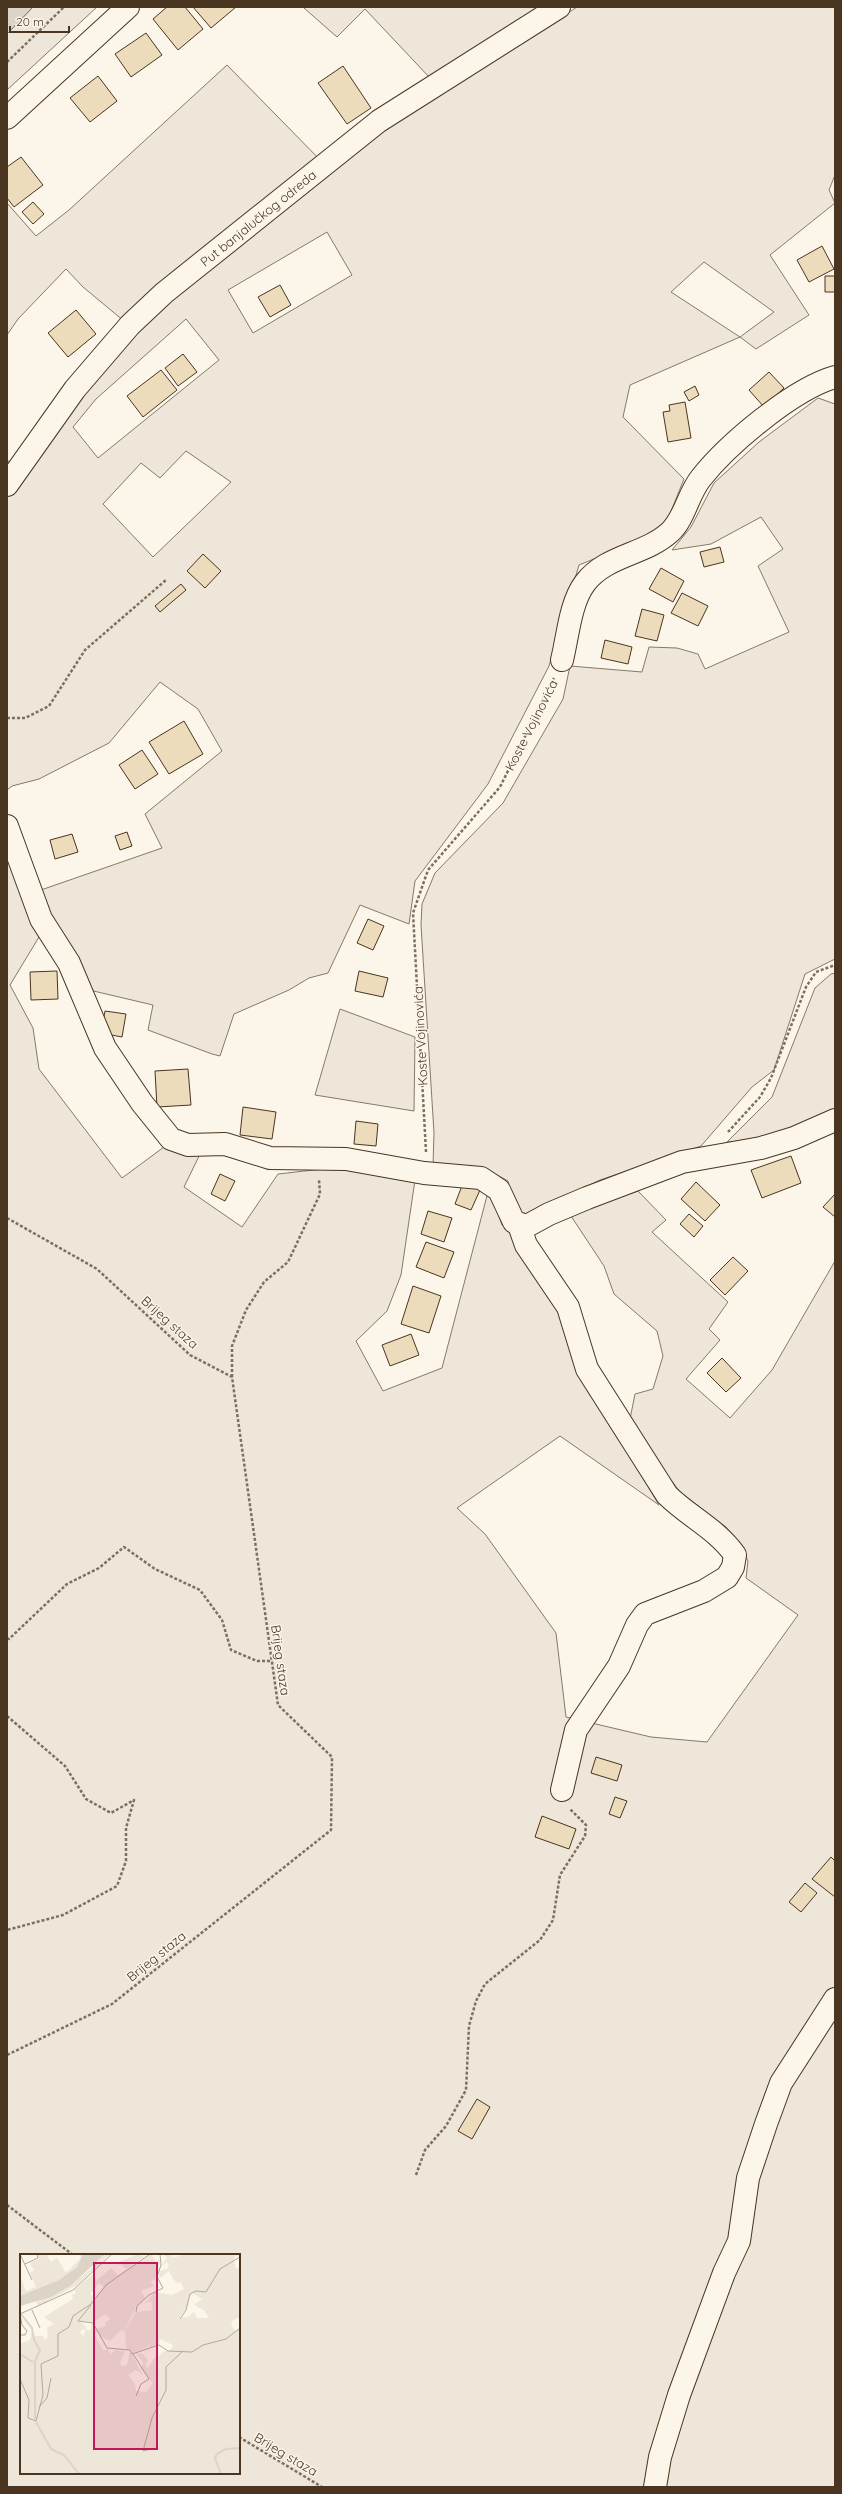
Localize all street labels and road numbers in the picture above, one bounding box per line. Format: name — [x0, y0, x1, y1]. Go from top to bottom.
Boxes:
street label: Put banjalučkog odreda — [197, 166, 319, 270]
street label: Koste Vojinovića — [501, 677, 561, 773]
street label: Koste Vojinovića — [409, 986, 431, 1086]
street label: Brijeg staza — [138, 1292, 202, 1352]
street label: Brijeg staza — [268, 1624, 294, 1696]
street label: Brijeg staza — [123, 1927, 189, 1985]
street label: Brijeg staza — [251, 2429, 321, 2479]

